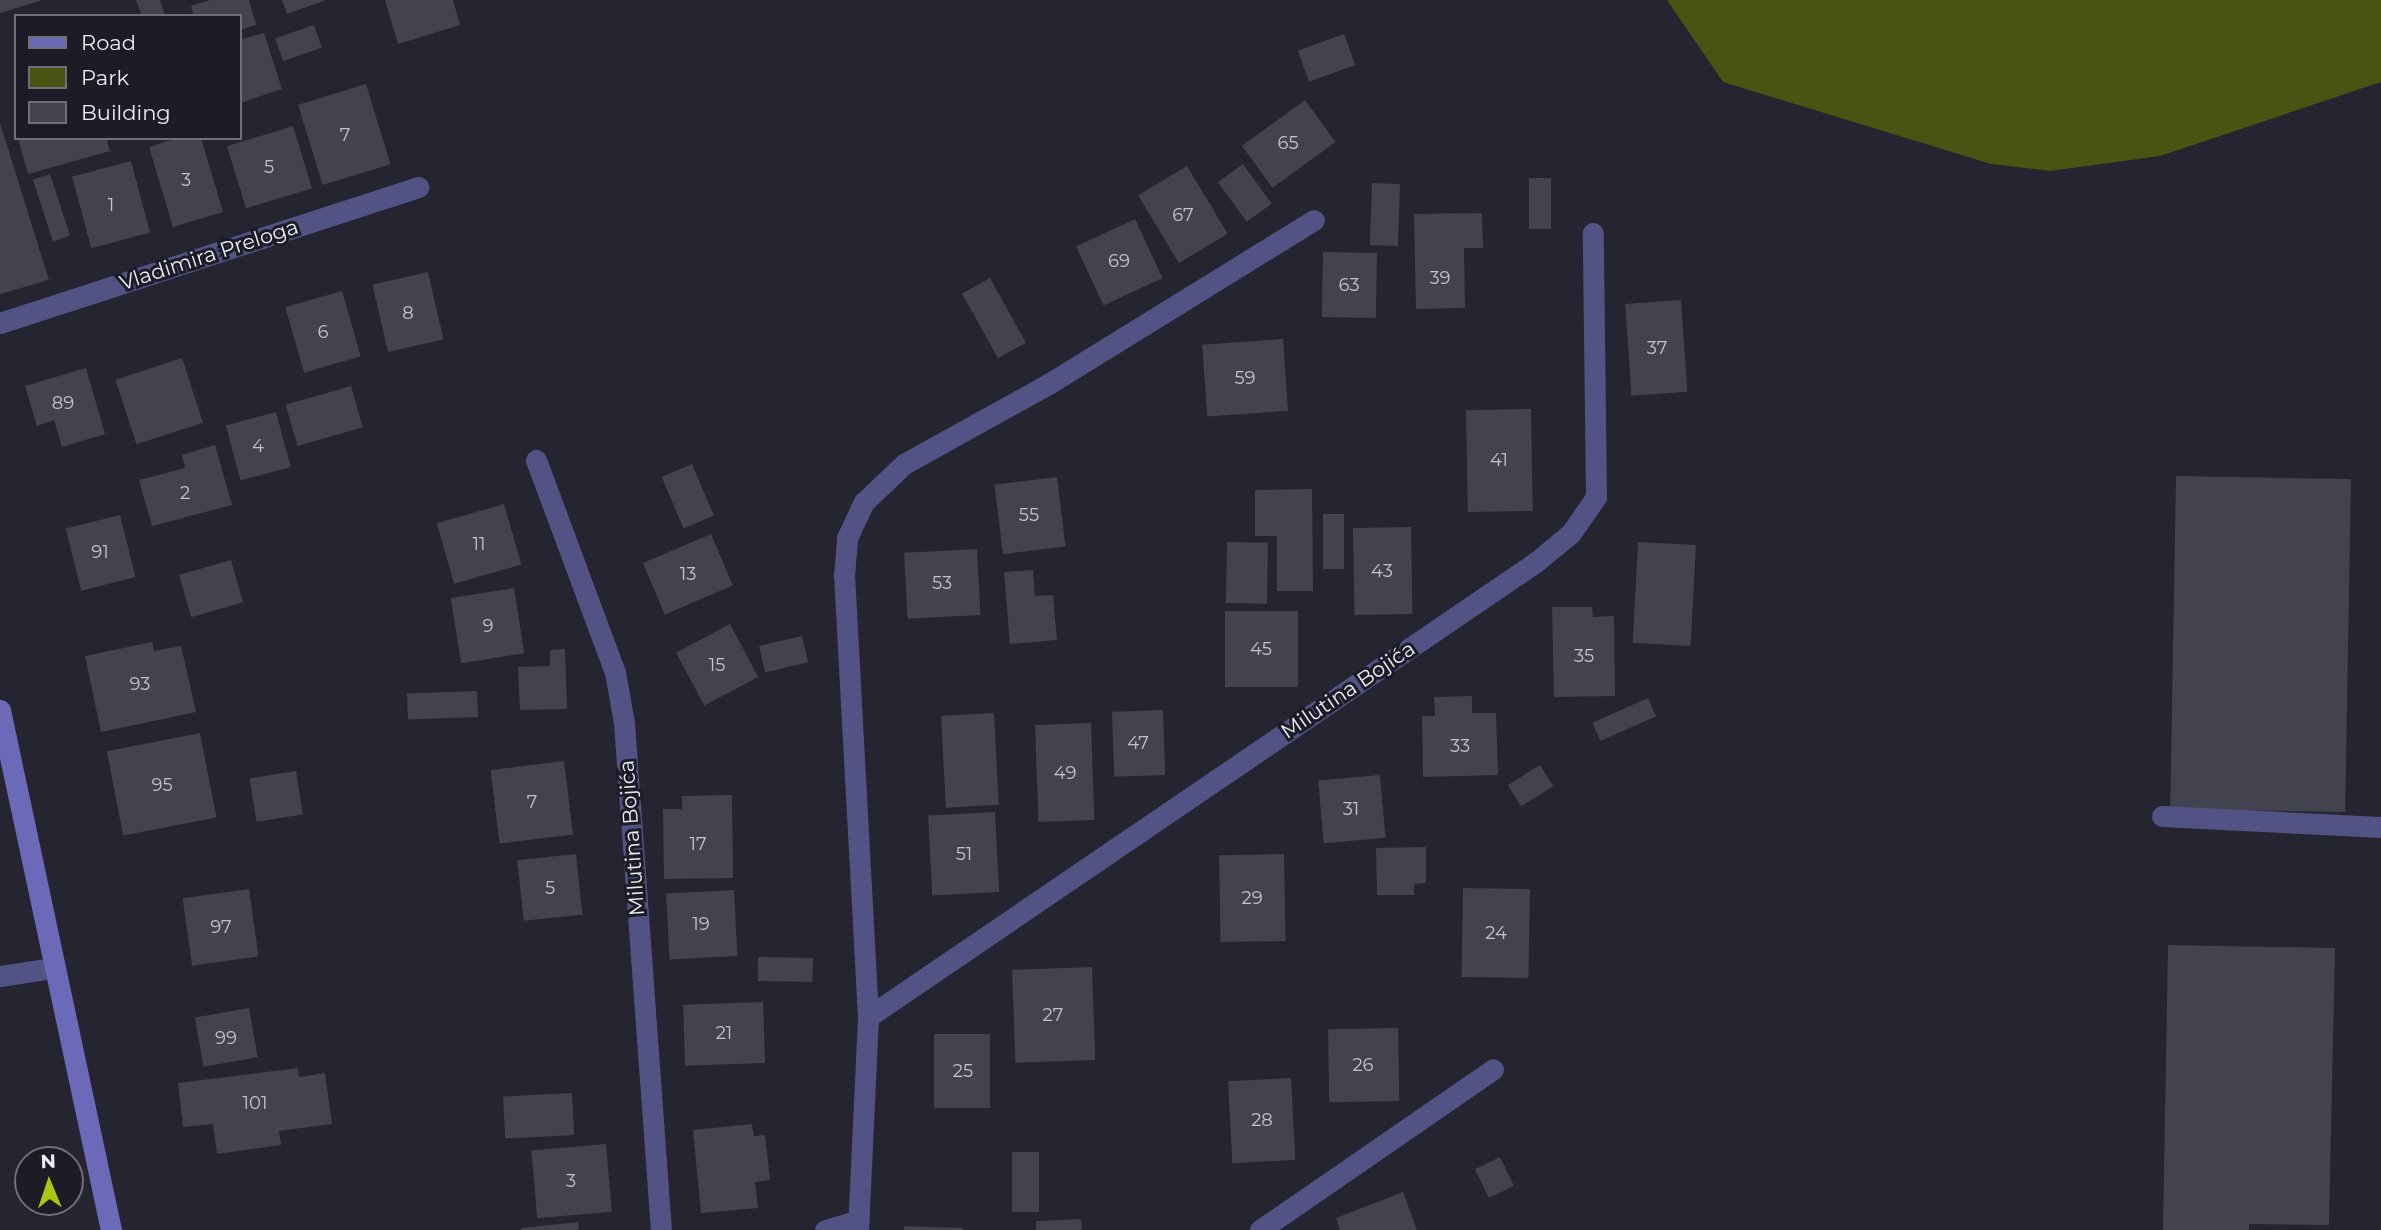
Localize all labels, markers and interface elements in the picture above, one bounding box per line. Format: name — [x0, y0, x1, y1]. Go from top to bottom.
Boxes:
legend — [14, 14, 242, 140]
text: Road — [81, 30, 136, 55]
text: Park — [81, 65, 129, 90]
text: Building — [81, 100, 171, 125]
house number: 7 — [340, 124, 350, 146]
house number: 65 — [1277, 132, 1299, 154]
house number: 5 — [264, 156, 274, 178]
house number: 3 — [181, 169, 191, 191]
house number: 1 — [108, 194, 114, 216]
house number: 67 — [1172, 204, 1194, 226]
street label: Vladimira Preloga — [116, 214, 302, 296]
house number: 69 — [1108, 250, 1130, 272]
house number: 39 — [1429, 267, 1451, 289]
house number: 63 — [1338, 274, 1360, 296]
house number: 8 — [402, 302, 414, 324]
house number: 6 — [318, 321, 328, 343]
house number: 37 — [1647, 337, 1667, 359]
house number: 59 — [1234, 367, 1256, 389]
house number: 89 — [52, 392, 74, 414]
house number: 4 — [252, 435, 264, 457]
house number: 41 — [1490, 449, 1508, 471]
house number: 2 — [180, 482, 190, 504]
house number: 55 — [1019, 504, 1039, 526]
house number: 11 — [473, 533, 485, 555]
house number: 91 — [91, 541, 109, 563]
house number: 43 — [1371, 560, 1393, 582]
house number: 13 — [680, 563, 696, 585]
house number: 53 — [932, 572, 952, 594]
house number: 9 — [483, 615, 493, 637]
street label: Milutina Bojića — [1276, 636, 1420, 744]
house number: 45 — [1250, 638, 1272, 660]
house number: 35 — [1574, 645, 1594, 667]
house number: 15 — [709, 654, 725, 676]
house number: 93 — [130, 673, 150, 695]
house number: 47 — [1127, 732, 1149, 754]
house number: 33 — [1450, 735, 1470, 757]
street label: Milutina Bojića — [614, 759, 650, 917]
house number: 49 — [1054, 762, 1076, 784]
house number: 95 — [151, 774, 173, 796]
house number: 7 — [527, 791, 537, 813]
house number: 31 — [1343, 798, 1359, 820]
house number: 17 — [689, 833, 707, 855]
house number: 51 — [956, 843, 972, 865]
house number: 5 — [545, 877, 555, 899]
house number: 29 — [1241, 887, 1263, 909]
house number: 19 — [692, 913, 710, 935]
house number: 97 — [210, 916, 232, 938]
house number: 24 — [1485, 922, 1507, 944]
house number: 27 — [1043, 1004, 1063, 1026]
house number: 21 — [716, 1022, 732, 1044]
house number: 99 — [215, 1027, 237, 1049]
house number: 26 — [1352, 1054, 1374, 1076]
house number: 25 — [953, 1060, 973, 1082]
house number: 101 — [243, 1092, 267, 1114]
house number: 28 — [1251, 1109, 1273, 1131]
north arrow — [14, 1146, 84, 1216]
text: N — [40, 1150, 56, 1173]
house number: 3 — [566, 1170, 576, 1192]

